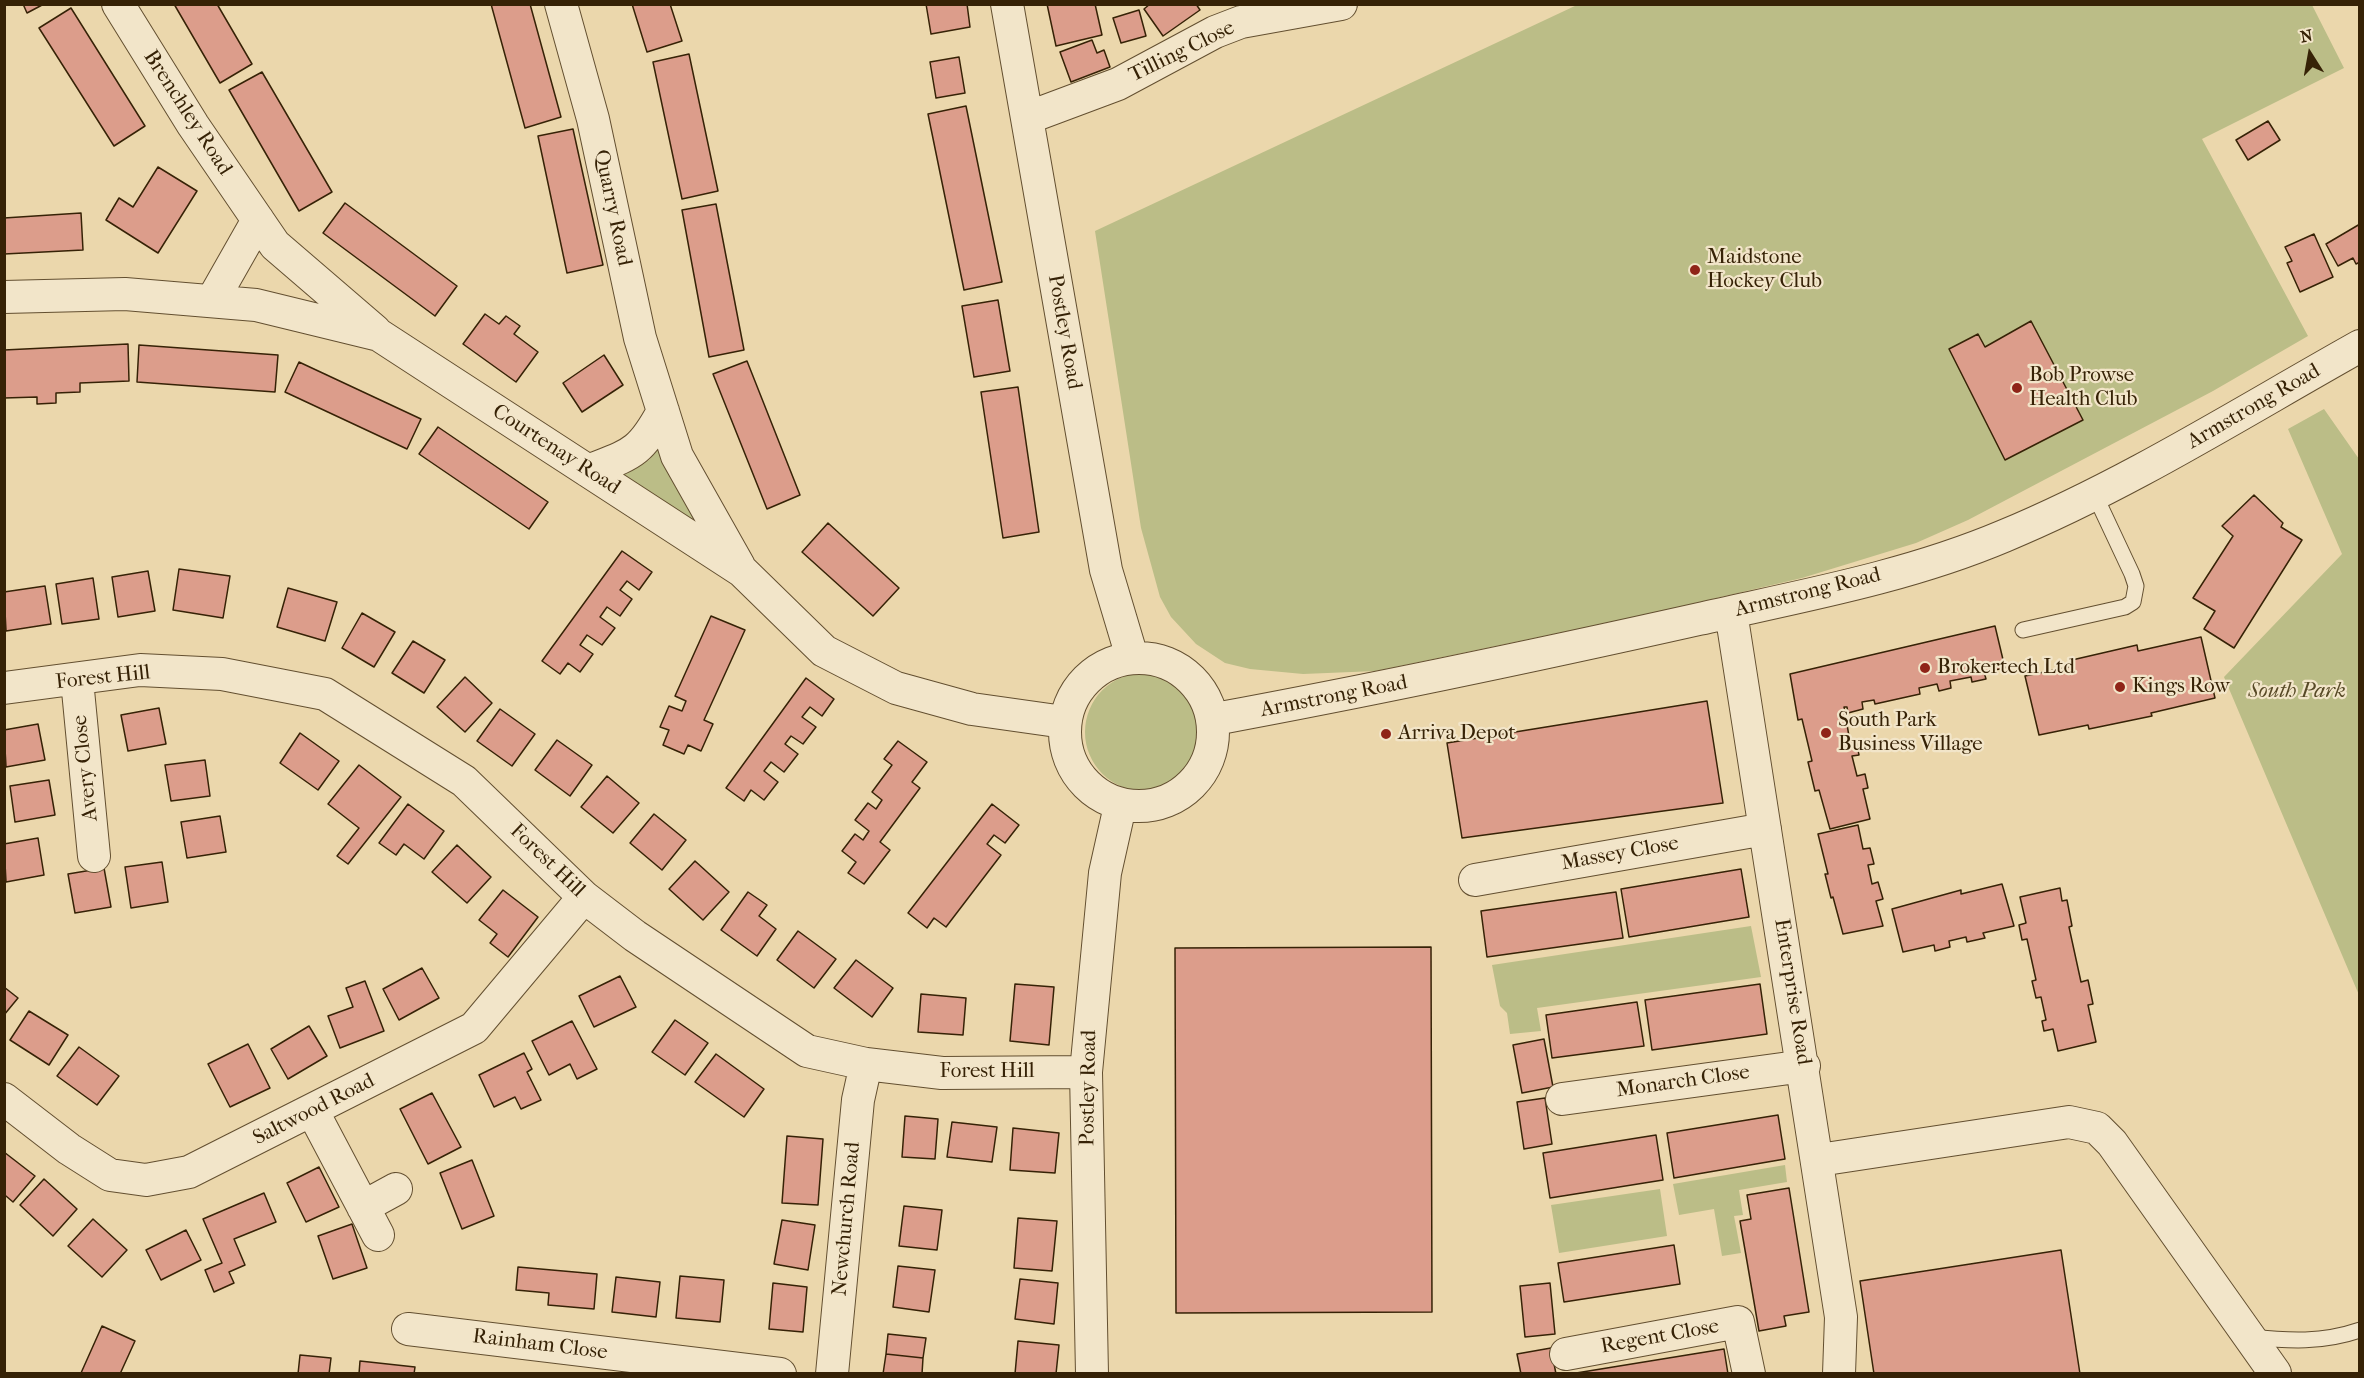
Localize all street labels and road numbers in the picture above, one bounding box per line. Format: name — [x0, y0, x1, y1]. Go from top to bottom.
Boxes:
street label: Tilling Close — [1125, 16, 1239, 88]
street label: Brenchley Road — [137, 46, 237, 180]
street label: Quarry Road — [587, 148, 637, 268]
street label: Postley Road — [1041, 273, 1087, 391]
street label: Armstrong Road — [2183, 359, 2325, 455]
street label: Courtenay Road — [487, 399, 625, 501]
street label: Armstrong Road — [1733, 563, 1883, 623]
street label: Forest Hill — [54, 661, 152, 695]
street label: Armstrong Road — [1258, 670, 1410, 724]
street label: Avery Close — [68, 714, 104, 822]
street label: Forest Hill — [504, 819, 590, 903]
street label: Massey Close — [1559, 831, 1681, 877]
street label: Enterprise Road — [1768, 917, 1816, 1067]
street label: Postley Road — [1075, 1030, 1103, 1146]
street label: Forest Hill — [939, 1059, 1035, 1085]
street label: Monarch Close — [1615, 1060, 1751, 1104]
street label: Saltwood Road — [249, 1069, 379, 1151]
street label: Newchurch Road — [828, 1141, 866, 1297]
street label: Regent Close — [1599, 1314, 1721, 1360]
street label: Rainham Close — [471, 1324, 609, 1366]

